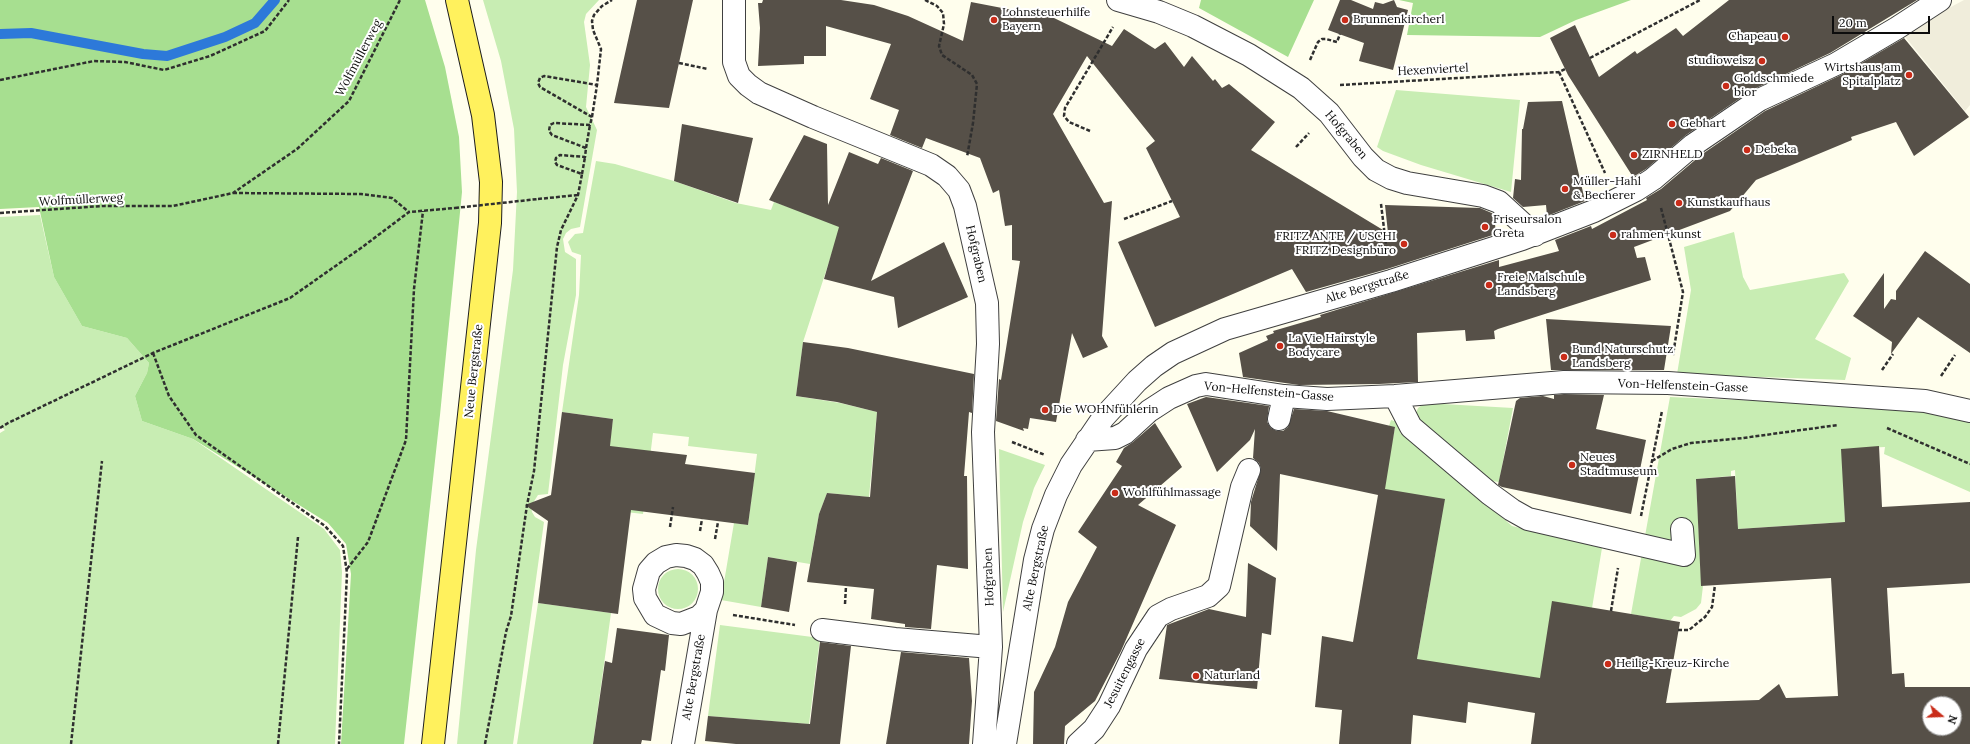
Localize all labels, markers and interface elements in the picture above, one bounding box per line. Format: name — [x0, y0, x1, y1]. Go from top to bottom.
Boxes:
place label: Lohnsteuerhilfe Bayern — [1002, 6, 1090, 34]
scale bar — [1834, 8, 1932, 34]
place label: Brunnenkircherl — [1353, 13, 1444, 27]
marker: Lohnsteuerhilfe Bayern — [989, 15, 999, 25]
marker: Brunnenkircherl — [1340, 15, 1350, 25]
text: 20 m — [1839, 15, 1867, 30]
street label: Wolfmüllerweg — [333, 17, 385, 99]
place label: Chapeau — [1728, 30, 1777, 44]
marker: Chapeau — [1780, 32, 1790, 42]
place label: studioweisz — [1688, 54, 1754, 68]
marker: studioweisz — [1757, 56, 1767, 66]
street label: Hexenviertel — [1397, 61, 1469, 79]
place label: Wirtshaus am Spitalplatz — [1824, 61, 1901, 89]
marker: Wirtshaus am Spitalplatz — [1904, 70, 1914, 80]
place label: Goldschmiede bior — [1734, 72, 1814, 100]
marker: Goldschmiede bior — [1721, 81, 1731, 91]
street label: Hofgraben — [1322, 108, 1370, 162]
place label: Gebhart — [1680, 117, 1726, 131]
marker: Gebhart — [1667, 119, 1677, 129]
place label: Debeka — [1755, 143, 1797, 157]
marker: Debeka — [1742, 145, 1752, 155]
place label: ZIRNHELD — [1642, 148, 1703, 162]
marker: ZIRNHELD — [1629, 150, 1639, 160]
place label: Müller-Hahl & Becherer — [1573, 175, 1641, 203]
marker: Müller-Hahl & Becherer — [1560, 184, 1570, 194]
street label: Wolfmüllerweg — [38, 191, 124, 209]
place label: Kunstkaufhaus — [1687, 196, 1770, 210]
marker: Kunstkaufhaus — [1674, 198, 1684, 208]
place label: Friseursalon Greta — [1493, 213, 1562, 241]
marker: Friseursalon Greta — [1480, 222, 1490, 232]
street label: Hofgraben — [962, 224, 990, 284]
place label: rahmen+kunst — [1621, 228, 1701, 242]
place label: FRITZ ANTE / USCHI FRITZ Designbüro — [1276, 230, 1396, 258]
marker: rahmen+kunst — [1608, 230, 1618, 240]
marker: FRITZ ANTE / USCHI FRITZ Designbüro — [1399, 239, 1409, 249]
street label: Alte Bergstraße — [1323, 267, 1411, 307]
place label: Freie Malschule Landsberg — [1497, 271, 1585, 299]
marker: Freie Malschule Landsberg — [1484, 280, 1494, 290]
street label: Neue Bergstraße — [462, 323, 486, 419]
place label: La Vie Hairstyle Bodycare — [1288, 332, 1376, 360]
marker: La Vie Hairstyle Bodycare — [1275, 341, 1285, 351]
place label: Bund Naturschutz Landsberg — [1572, 343, 1673, 371]
marker: Bund Naturschutz Landsberg — [1559, 352, 1569, 362]
street label: Von-Helfenstein-Gasse — [1618, 377, 1748, 395]
street label: Von-Helfenstein-Gasse — [1204, 379, 1334, 405]
place label: Die WOHNfühlerin — [1053, 403, 1159, 417]
marker: Die WOHNfühlerin — [1040, 405, 1050, 415]
place label: Neues Stadtmuseum — [1580, 451, 1657, 479]
marker: Neues Stadtmuseum — [1567, 460, 1577, 470]
place label: Wohlfühlmassage — [1123, 486, 1221, 500]
marker: Wohlfühlmassage — [1110, 488, 1120, 498]
street label: Alte Bergstraße — [1020, 524, 1052, 612]
street label: Hofgraben — [981, 547, 997, 607]
street label: Alte Bergstraße — [679, 633, 709, 721]
street label: Jesuitengasse — [1101, 636, 1149, 710]
place label: Heilig-Kreuz-Kirche — [1616, 657, 1729, 671]
marker: Heilig-Kreuz-Kirche — [1603, 659, 1613, 669]
place label: Naturland — [1204, 669, 1260, 683]
marker: Naturland — [1191, 671, 1201, 681]
north arrow — [1922, 696, 1962, 736]
text: N — [1944, 713, 1960, 726]

